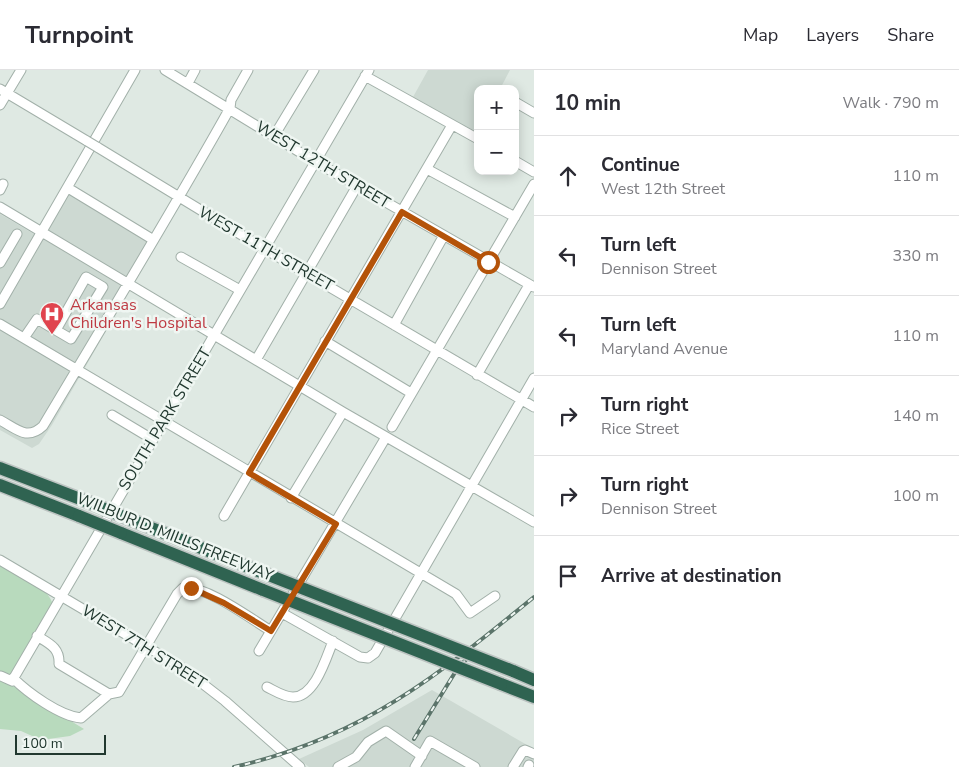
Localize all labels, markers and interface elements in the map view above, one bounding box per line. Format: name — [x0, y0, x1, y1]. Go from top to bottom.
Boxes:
text: Turnpoint — [25, 19, 133, 51]
text: Map — [743, 23, 778, 47]
text: Layers — [806, 23, 859, 47]
text: Share — [887, 23, 934, 47]
map controls — [474, 85, 519, 175]
button: + — [474, 85, 519, 130]
text: 10 min — [554, 89, 621, 117]
text: Walk · 790 m — [843, 92, 939, 114]
street label: WEST 12TH STREET — [252, 116, 395, 214]
button: − — [474, 130, 519, 175]
text: Continue — [601, 152, 680, 178]
icon: ahead — [554, 162, 582, 190]
text: 110 m — [892, 165, 939, 187]
text: West 12th Street — [601, 178, 725, 200]
street label: WEST 11TH STREET — [194, 201, 338, 297]
text: Turn left — [601, 232, 676, 258]
icon: left — [554, 242, 582, 270]
text: 330 m — [892, 245, 939, 267]
route start — [477, 251, 500, 274]
text: Dennison Street — [601, 258, 717, 280]
place label: Arkansas Children's Hospital — [70, 294, 207, 334]
hospital icon: Arkansas Children's Hospital — [39, 301, 65, 335]
text: Turn left — [601, 312, 676, 338]
icon: left — [554, 322, 582, 350]
text: 110 m — [892, 325, 939, 347]
text: Maryland Avenue — [601, 338, 728, 360]
street label: SOUTH PARK STREET — [114, 343, 217, 495]
text: Turn right — [601, 392, 688, 418]
icon: right — [554, 402, 582, 430]
text: 140 m — [892, 405, 939, 427]
text: Rice Street — [601, 418, 679, 440]
text: Turn right — [601, 472, 688, 498]
icon: right — [554, 482, 582, 510]
text: 100 m — [892, 485, 939, 507]
street label: WILBUR D. MILLS FREEWAY — [73, 487, 277, 587]
text: Dennison Street — [601, 498, 717, 520]
icon: arrive — [554, 562, 582, 590]
text: Arrive at destination — [601, 563, 782, 589]
route end — [180, 577, 203, 600]
street label: WEST 7TH STREET — [77, 600, 211, 695]
scale bar — [15, 732, 106, 755]
text: 100 m — [22, 734, 63, 753]

